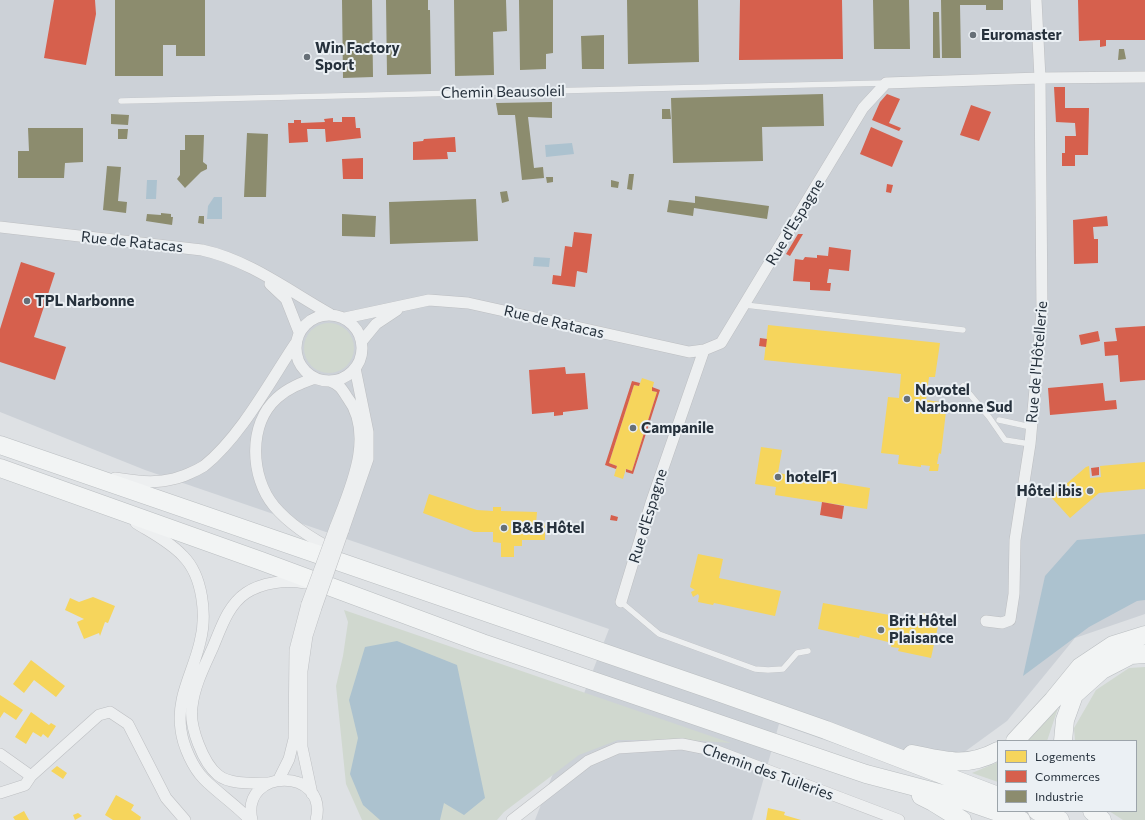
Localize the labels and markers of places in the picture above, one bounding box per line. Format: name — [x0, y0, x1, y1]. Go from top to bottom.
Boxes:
place label: Euromaster — [981, 26, 1062, 44]
marker: Euromaster — [968, 30, 978, 40]
place label: Win Factory Sport — [315, 39, 400, 74]
marker: Win Factory Sport — [302, 52, 312, 62]
place label: TPL Narbonne — [35, 292, 134, 310]
marker: TPL Narbonne — [22, 296, 32, 306]
place label: Novotel Narbonne Sud — [915, 381, 1013, 416]
marker: Novotel Narbonne Sud — [902, 394, 912, 404]
place label: Campanile — [641, 419, 714, 437]
marker: Campanile — [628, 423, 638, 433]
place label: hotelF1 — [786, 468, 837, 486]
marker: hotelF1 — [773, 472, 783, 482]
place label: Hôtel ibis — [1016, 482, 1082, 500]
marker: Hôtel ibis — [1085, 486, 1095, 496]
place label: B&B Hôtel — [512, 519, 585, 537]
marker: B&B Hôtel — [499, 523, 509, 533]
place label: Brit Hôtel Plaisance — [889, 612, 957, 647]
marker: Brit Hôtel Plaisance — [876, 625, 886, 635]

